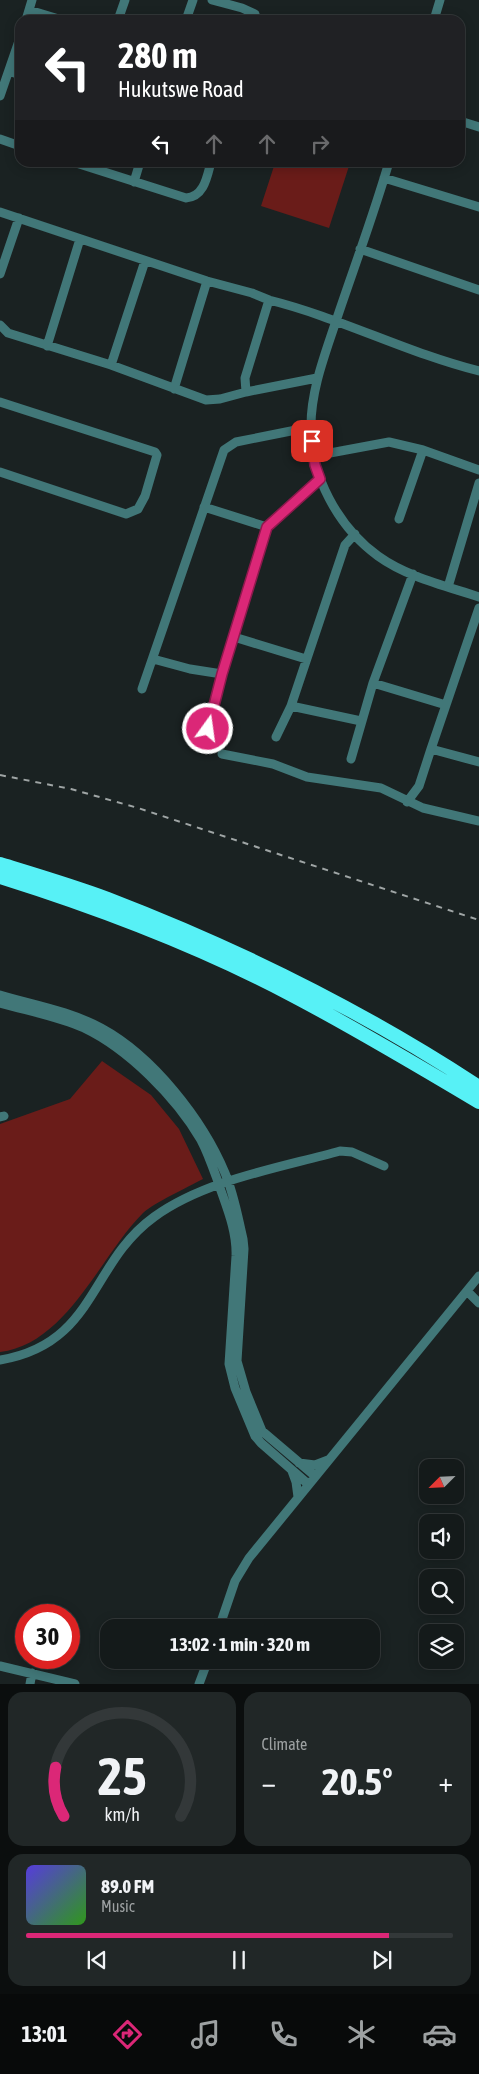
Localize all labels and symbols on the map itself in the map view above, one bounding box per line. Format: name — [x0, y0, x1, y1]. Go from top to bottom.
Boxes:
pin — [291, 420, 333, 462]
position arrow — [181, 702, 233, 754]
north arrow — [419, 1459, 464, 1504]
speed limit sign: 30 — [15, 1604, 80, 1669]

